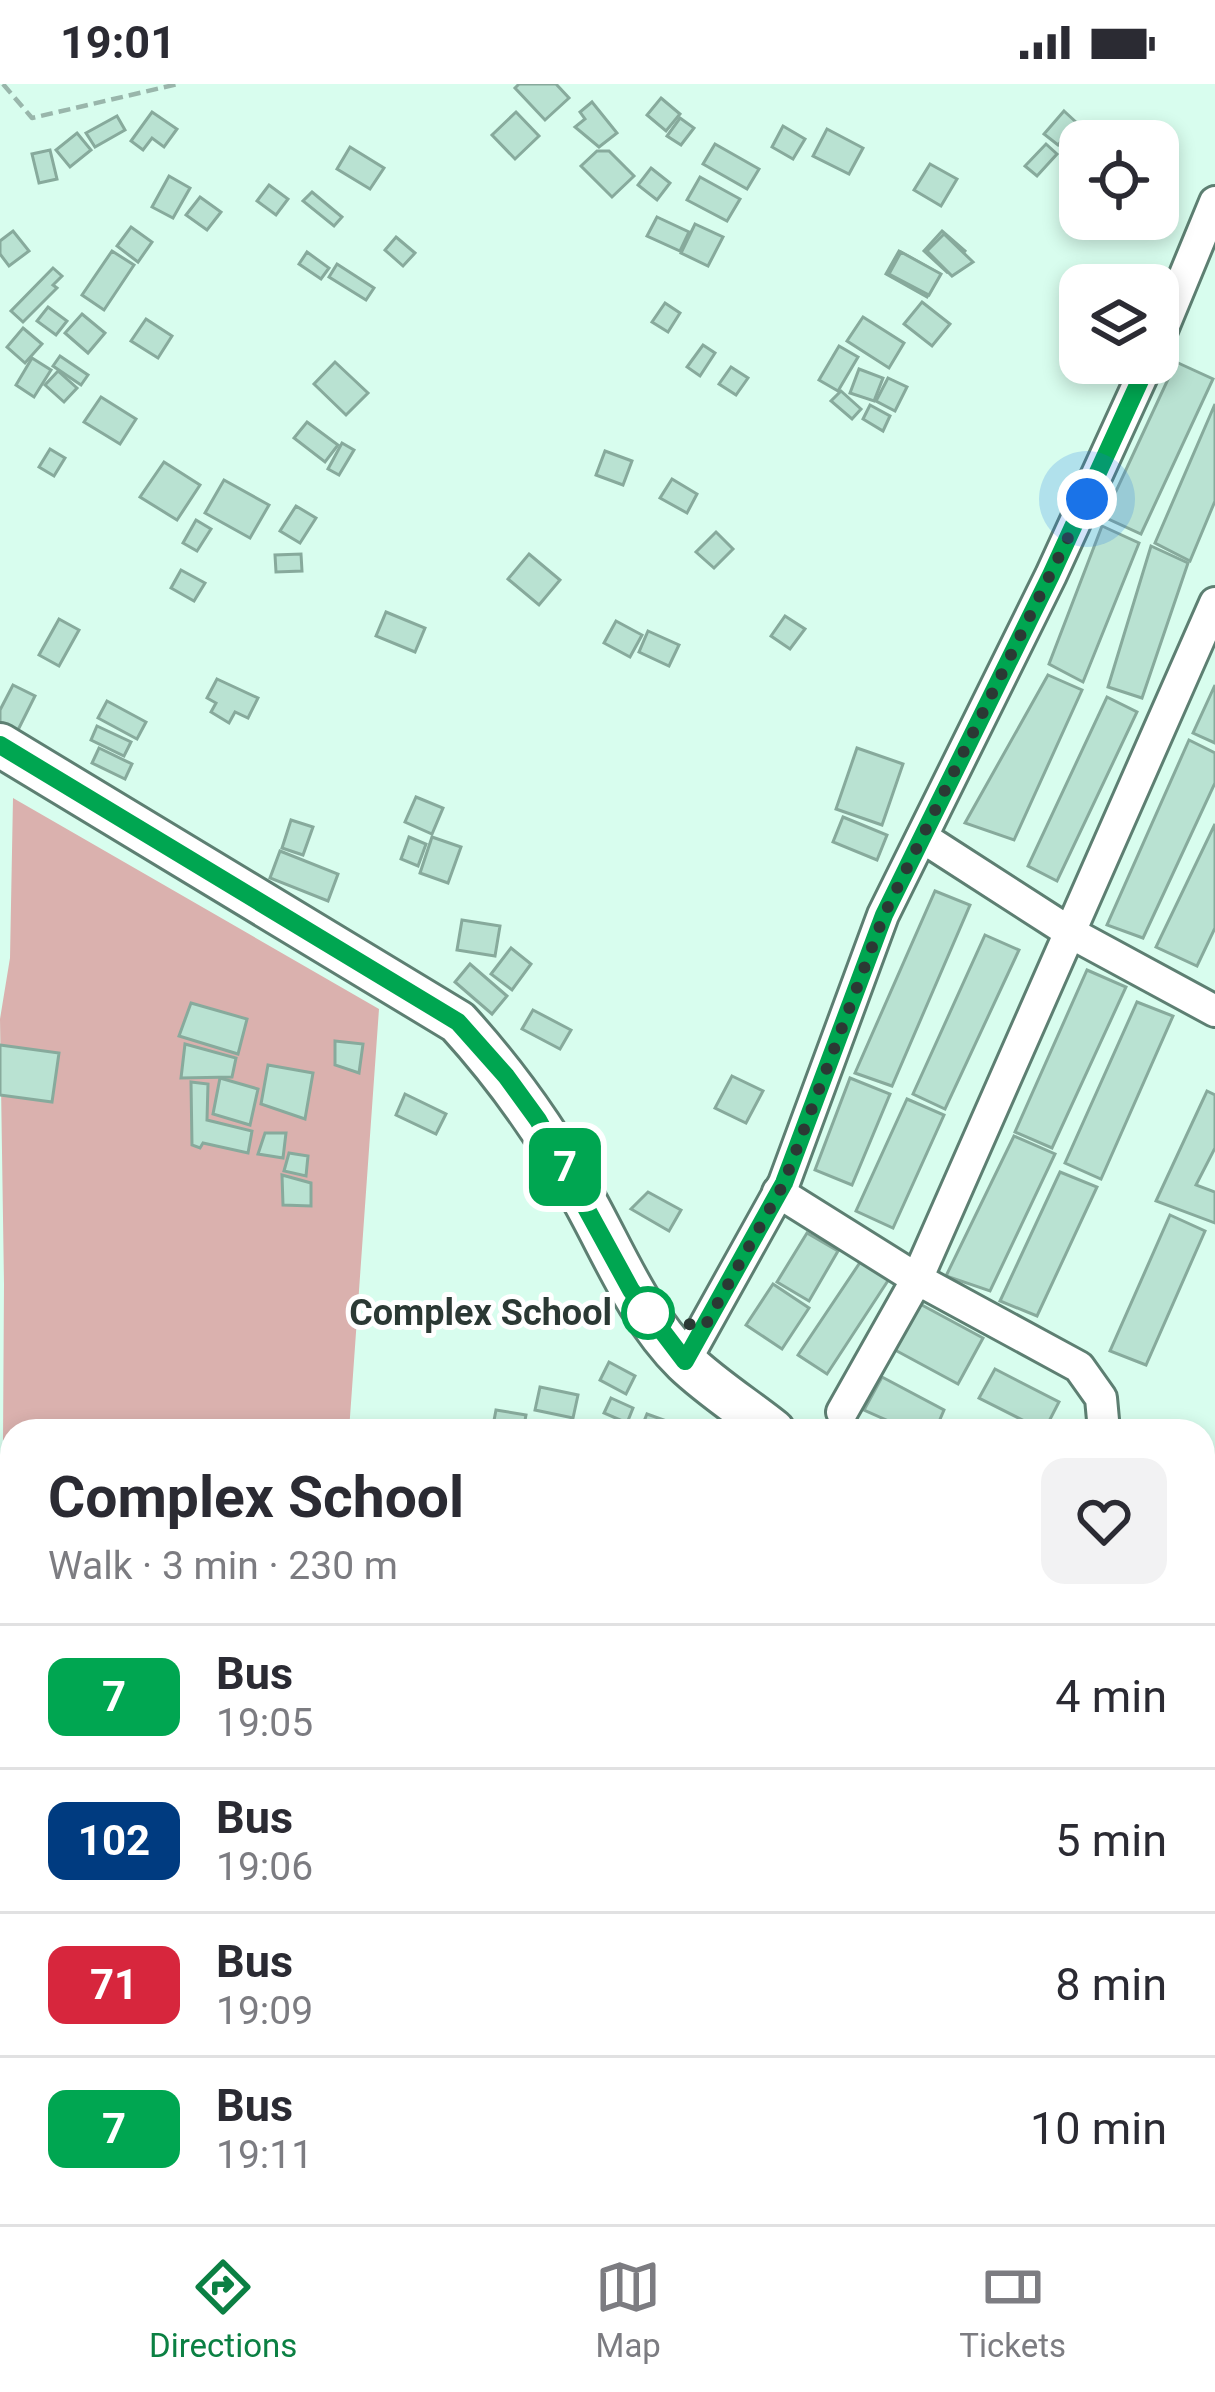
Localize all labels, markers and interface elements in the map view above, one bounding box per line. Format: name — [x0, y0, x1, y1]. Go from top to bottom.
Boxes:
text: 19:01 — [60, 16, 176, 69]
map controls — [1059, 120, 1179, 384]
button: locate — [1059, 120, 1179, 240]
button: layers — [1059, 264, 1179, 384]
your location — [1057, 469, 1117, 529]
line badge: 7 — [526, 1128, 604, 1206]
text: 7 — [553, 1142, 577, 1191]
marker: Complex School — [623, 1288, 673, 1338]
place label: Complex School — [349, 1292, 612, 1334]
button: heart — [1041, 1458, 1167, 1584]
text: Complex School — [48, 1464, 464, 1531]
text: Walk · 3 min · 230 m — [48, 1543, 398, 1589]
text: Bus — [216, 1647, 293, 1700]
text: 4 min — [1055, 1670, 1167, 1723]
text: 7 — [102, 1672, 126, 1721]
text: 19:05 — [216, 1700, 313, 1746]
text: Bus — [216, 1791, 293, 1844]
text: 5 min — [1055, 1814, 1167, 1867]
text: 102 — [78, 1816, 150, 1865]
text: 19:06 — [216, 1844, 313, 1890]
text: Bus — [216, 1935, 293, 1988]
text: 8 min — [1055, 1958, 1167, 2011]
text: 71 — [90, 1960, 138, 2009]
text: 19:09 — [216, 1988, 313, 2034]
text: Bus — [216, 2079, 293, 2132]
text: 10 min — [1030, 2102, 1167, 2155]
text: 7 — [102, 2104, 126, 2153]
text: 19:11 — [216, 2132, 313, 2178]
tab: Directions — [149, 2254, 297, 2365]
tab: Map — [595, 2254, 661, 2365]
tab: Tickets — [959, 2254, 1066, 2365]

